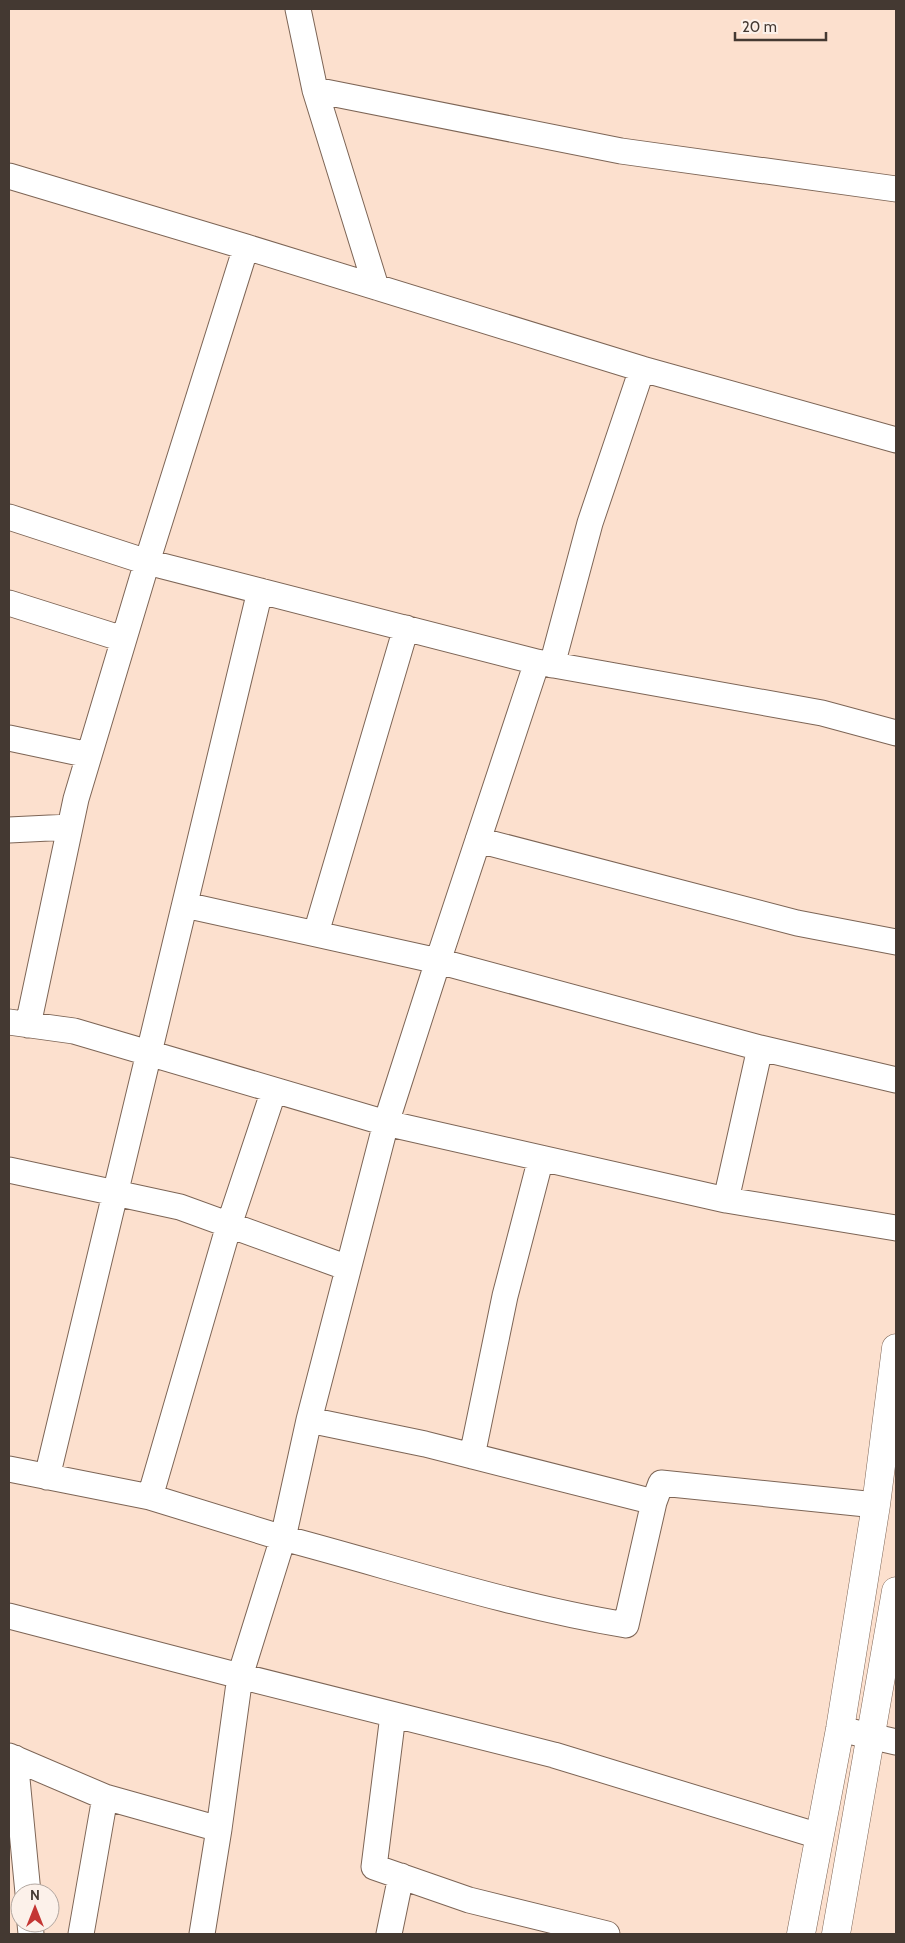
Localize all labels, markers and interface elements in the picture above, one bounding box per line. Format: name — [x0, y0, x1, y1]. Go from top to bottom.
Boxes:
scale bar — [735, 10, 826, 42]
text: 20 m — [742, 18, 777, 36]
north arrow — [10, 1883, 60, 1933]
text: N — [30, 1886, 40, 1904]

